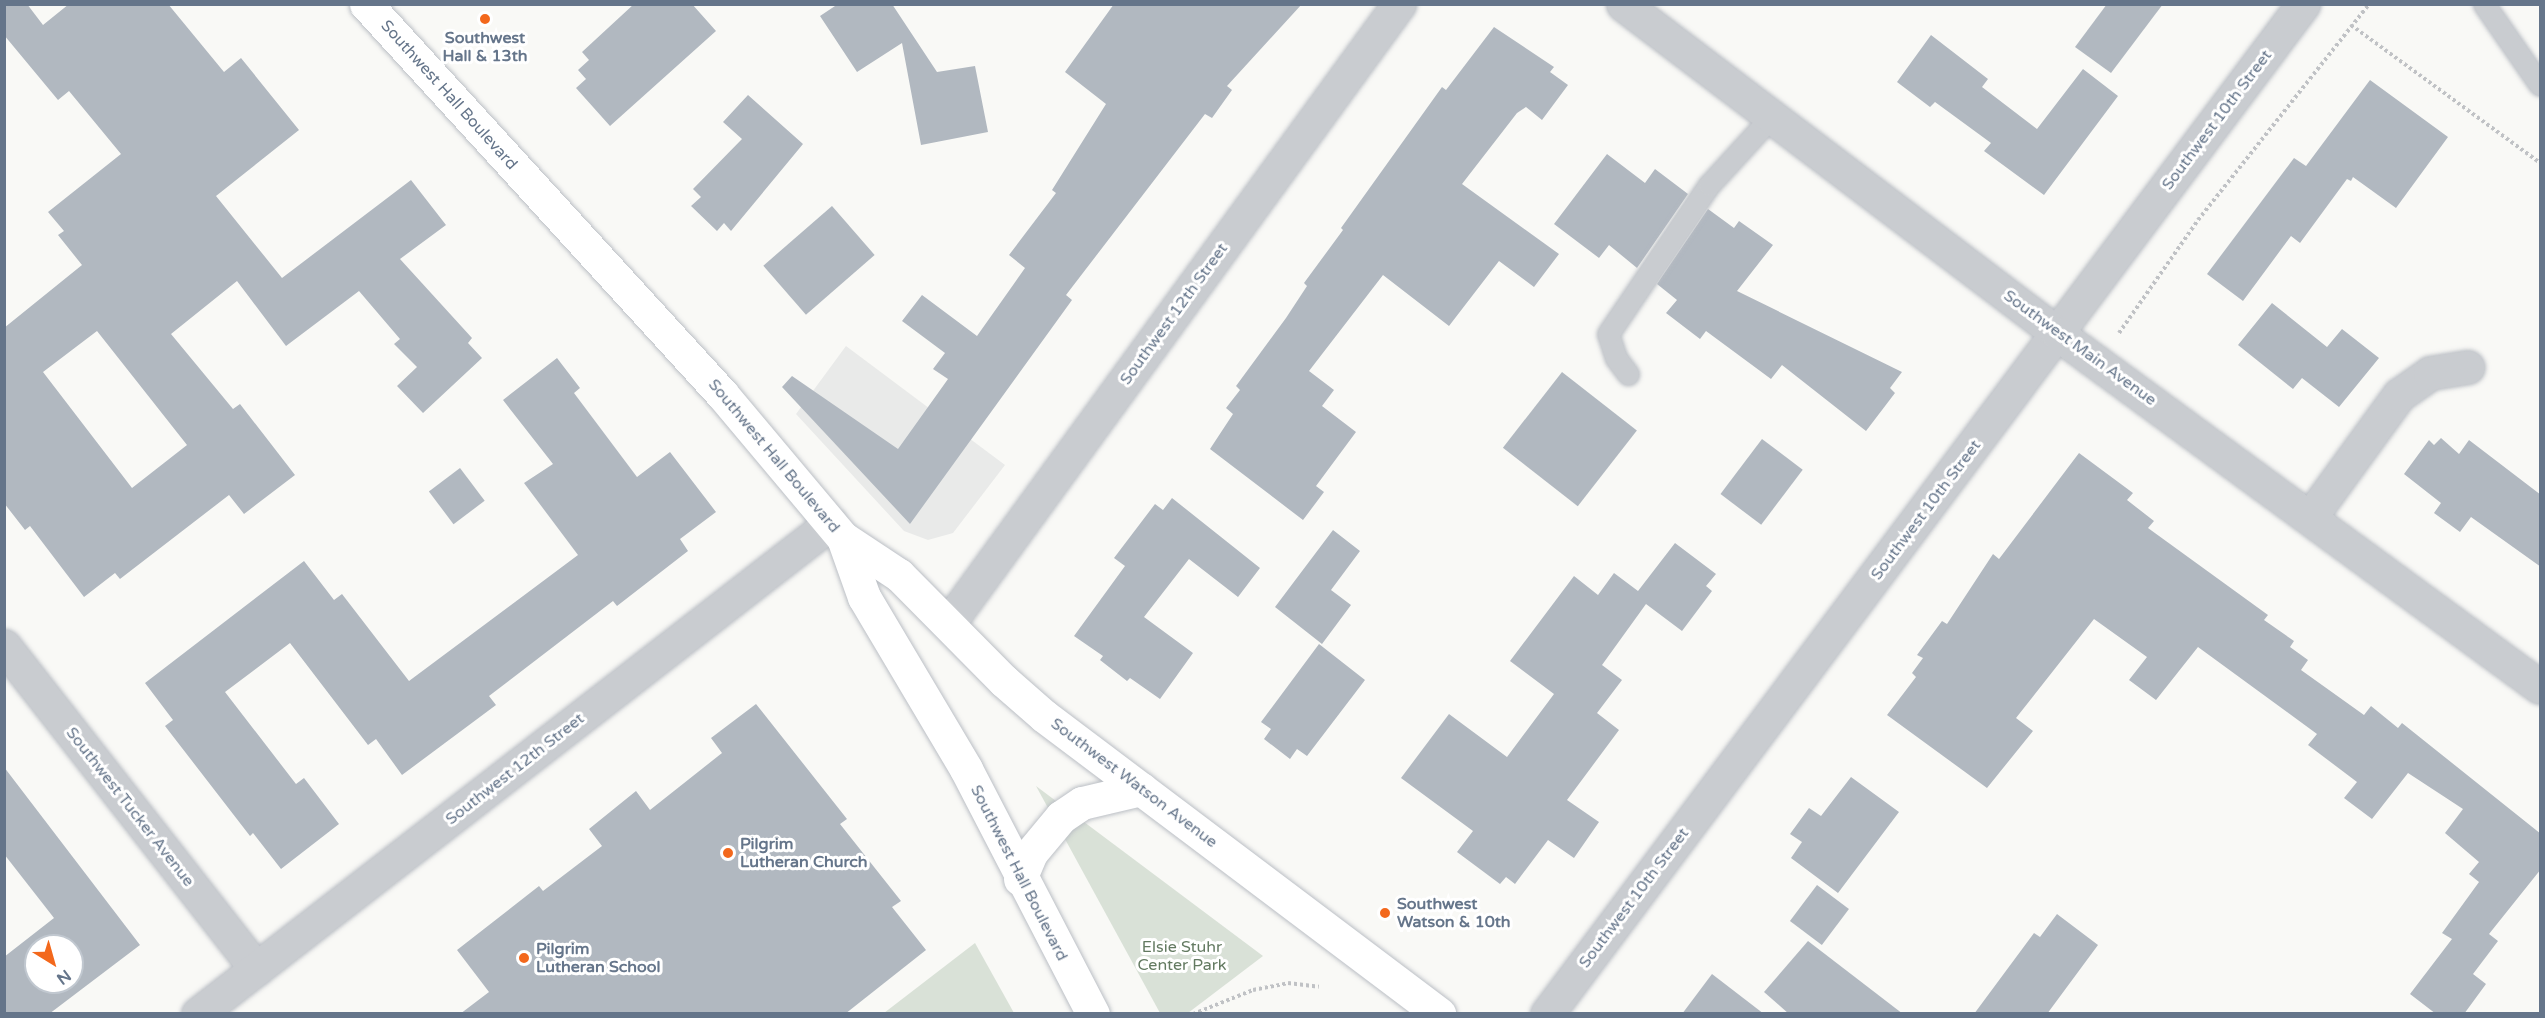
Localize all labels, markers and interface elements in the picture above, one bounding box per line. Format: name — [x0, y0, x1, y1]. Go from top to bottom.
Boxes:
marker: Southwest Hall & 13th — [478, 12, 492, 26]
street label: Southwest Hall Boulevard — [377, 16, 521, 174]
place label: Southwest Hall & 13th — [442, 28, 528, 66]
street label: Southwest 10th Street — [2158, 46, 2276, 194]
street label: Southwest 12th Street — [1116, 239, 1232, 389]
street label: Southwest Main Avenue — [2000, 286, 2160, 410]
street label: Southwest Hall Boulevard — [704, 375, 844, 537]
street label: Southwest 10th Street — [1867, 436, 1985, 584]
street label: Southwest 12th Street — [442, 709, 588, 829]
street label: Southwest Watson Avenue — [1047, 714, 1221, 852]
street label: Southwest Tucker Avenue — [62, 724, 198, 890]
street label: Southwest Hall Boulevard — [966, 782, 1072, 964]
street label: Southwest 10th Street — [1575, 824, 1693, 972]
place label: Pilgrim Lutheran Church — [740, 834, 868, 872]
marker: Pilgrim Lutheran Church — [721, 846, 735, 860]
place label: Southwest Watson & 10th — [1397, 894, 1511, 932]
marker: Southwest Watson & 10th — [1378, 906, 1392, 920]
north arrow — [24, 934, 84, 994]
park label: Elsie Stuhr Center Park — [1138, 937, 1226, 975]
place label: Pilgrim Lutheran School — [536, 939, 660, 977]
marker: Pilgrim Lutheran School — [517, 951, 531, 965]
text: N — [52, 965, 75, 989]

